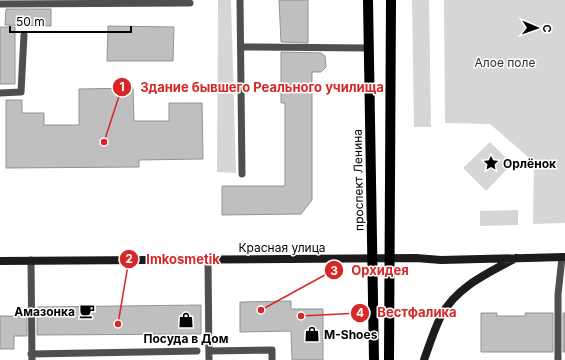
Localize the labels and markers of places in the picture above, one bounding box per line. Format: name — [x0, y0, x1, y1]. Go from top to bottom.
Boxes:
callout: Здание бывшего Реального училища — [112, 75, 391, 100]
place icon: Орлёнок — [482, 154, 500, 172]
place label: Орлёнок — [503, 156, 556, 171]
callout: Imkosmetik — [119, 247, 228, 272]
callout: Орхидея — [324, 258, 417, 283]
callout: Вестфалика — [350, 300, 465, 325]
cafe icon: Амазонка — [78, 302, 96, 320]
place label: Амазонка — [14, 304, 75, 319]
shop icon: Посуда в Дом — [177, 311, 195, 329]
shop icon: M-Shoes — [303, 325, 321, 343]
place label: M-Shoes — [324, 327, 378, 342]
place label: Посуда в Дом — [144, 331, 228, 346]

